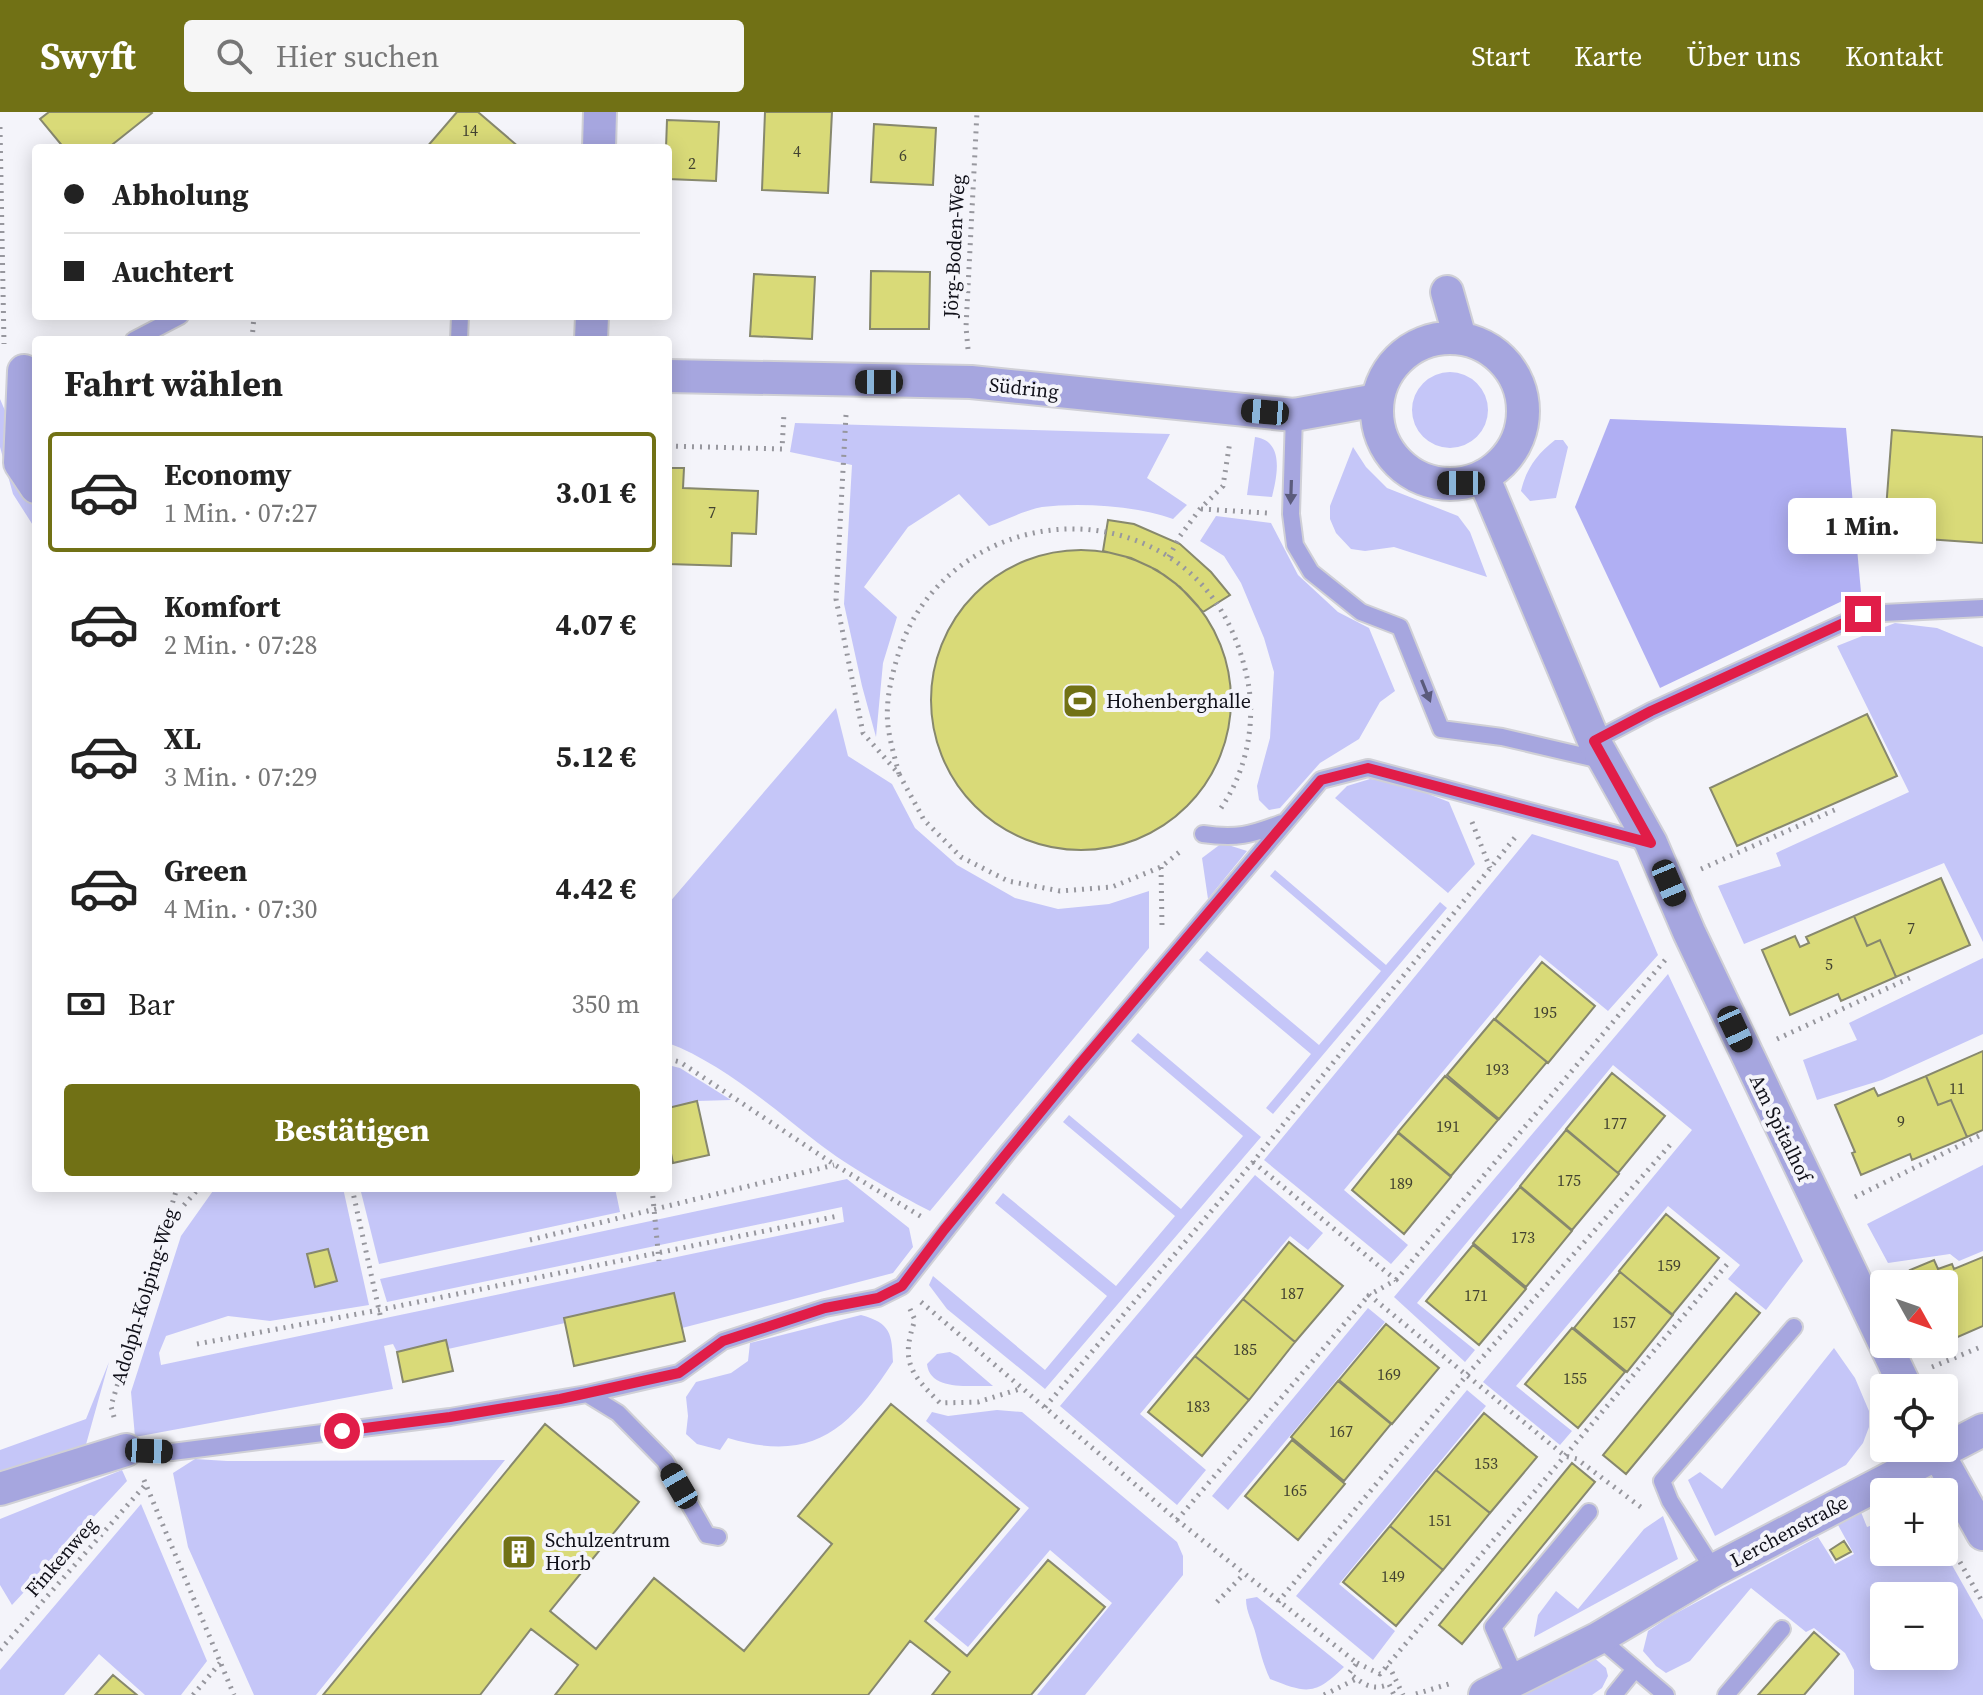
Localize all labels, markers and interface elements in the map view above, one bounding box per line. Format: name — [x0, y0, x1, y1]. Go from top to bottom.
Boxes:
search box — [184, 20, 744, 92]
text: Swyft — [40, 30, 136, 82]
icon: search — [212, 34, 256, 78]
text: Hier suchen — [276, 36, 439, 77]
text: Start — [1471, 37, 1530, 75]
text: Karte — [1574, 37, 1642, 75]
text: Über uns — [1686, 37, 1801, 75]
text: Kontakt — [1845, 37, 1943, 75]
house number: 14 — [462, 119, 478, 141]
house number: 4 — [793, 140, 801, 162]
house number: 6 — [899, 144, 907, 166]
house number: 2 — [688, 152, 696, 174]
text: Abholung — [112, 174, 248, 215]
street label: Jörg-Boden-Weg — [936, 174, 972, 319]
text: Auchtert — [112, 251, 233, 292]
text: Fahrt wählen — [64, 359, 283, 408]
car — [855, 370, 903, 394]
street label: Südring — [988, 370, 1060, 406]
car — [1240, 398, 1290, 426]
text: Economy — [164, 454, 292, 495]
icon: car — [68, 456, 140, 528]
car — [1437, 471, 1485, 495]
text: 3.01 € — [556, 472, 636, 513]
one-way arrow — [1285, 480, 1298, 505]
text: 1 Min. · 07:27 — [164, 495, 318, 531]
callout: 1 Min. — [1789, 498, 1937, 554]
house number: 7 — [708, 501, 716, 523]
text: 1 Min. — [1825, 508, 1899, 544]
text: Komfort — [164, 586, 281, 627]
icon: car — [68, 588, 140, 660]
route end — [1845, 596, 1881, 632]
text: 4.07 € — [556, 604, 636, 645]
text: 2 Min. · 07:28 — [164, 627, 318, 663]
one-way arrow — [1420, 679, 1433, 703]
sports icon: Hohenberghalle — [1061, 682, 1099, 720]
place label: Hohenberghalle — [1106, 687, 1251, 715]
text: XL — [164, 718, 201, 759]
icon: car — [68, 720, 140, 792]
text: 5.12 € — [556, 736, 636, 777]
text: 3 Min. · 07:29 — [164, 759, 318, 795]
text: Green — [164, 850, 247, 891]
icon: car — [68, 852, 140, 924]
car — [1649, 856, 1689, 910]
text: 4.42 € — [556, 868, 636, 909]
text: 4 Min. · 07:30 — [164, 891, 318, 927]
house number: 7 — [1907, 917, 1915, 939]
house number: 5 — [1825, 953, 1833, 975]
icon: cash — [64, 982, 108, 1026]
text: Bar — [128, 984, 175, 1025]
text: 350 m — [572, 986, 640, 1022]
house number: 195 — [1533, 1001, 1557, 1023]
car — [1714, 1002, 1756, 1056]
house number: 193 — [1485, 1058, 1509, 1080]
street label: Am Spitalhof — [1743, 1070, 1820, 1188]
house number: 11 — [1949, 1077, 1965, 1099]
button: Bestätigen — [64, 1084, 640, 1176]
house number: 9 — [1897, 1110, 1905, 1132]
house number: 177 — [1603, 1112, 1627, 1134]
house number: 191 — [1436, 1115, 1460, 1137]
house number: 175 — [1557, 1169, 1581, 1191]
house number: 189 — [1389, 1172, 1413, 1194]
street label: Adolph-Kolping-Weg — [104, 1204, 184, 1388]
house number: 173 — [1511, 1226, 1535, 1248]
house number: 159 — [1657, 1254, 1681, 1276]
north arrow — [1870, 1270, 1958, 1358]
map controls — [1870, 1270, 1958, 1670]
house number: 187 — [1280, 1282, 1304, 1304]
house number: 171 — [1464, 1284, 1488, 1306]
house number: 157 — [1612, 1311, 1636, 1333]
house number: 185 — [1233, 1338, 1257, 1360]
house number: 169 — [1377, 1363, 1401, 1385]
house number: 155 — [1563, 1367, 1587, 1389]
button: locate — [1870, 1374, 1958, 1462]
house number: 183 — [1186, 1395, 1210, 1417]
route start — [324, 1413, 360, 1449]
house number: 167 — [1329, 1420, 1353, 1442]
car — [125, 1438, 173, 1464]
house number: 153 — [1474, 1452, 1498, 1474]
car — [657, 1459, 701, 1513]
button: + — [1870, 1478, 1958, 1566]
house number: 165 — [1283, 1479, 1307, 1501]
street label: Lerchenstraße — [1725, 1488, 1853, 1574]
house number: 151 — [1428, 1509, 1452, 1531]
street label: Finkenweg — [19, 1511, 103, 1603]
place label: Schulzentrum Horb — [545, 1526, 670, 1577]
building icon: Schulzentrum Horb — [500, 1533, 538, 1571]
house number: 149 — [1381, 1565, 1405, 1587]
button: − — [1870, 1582, 1958, 1670]

